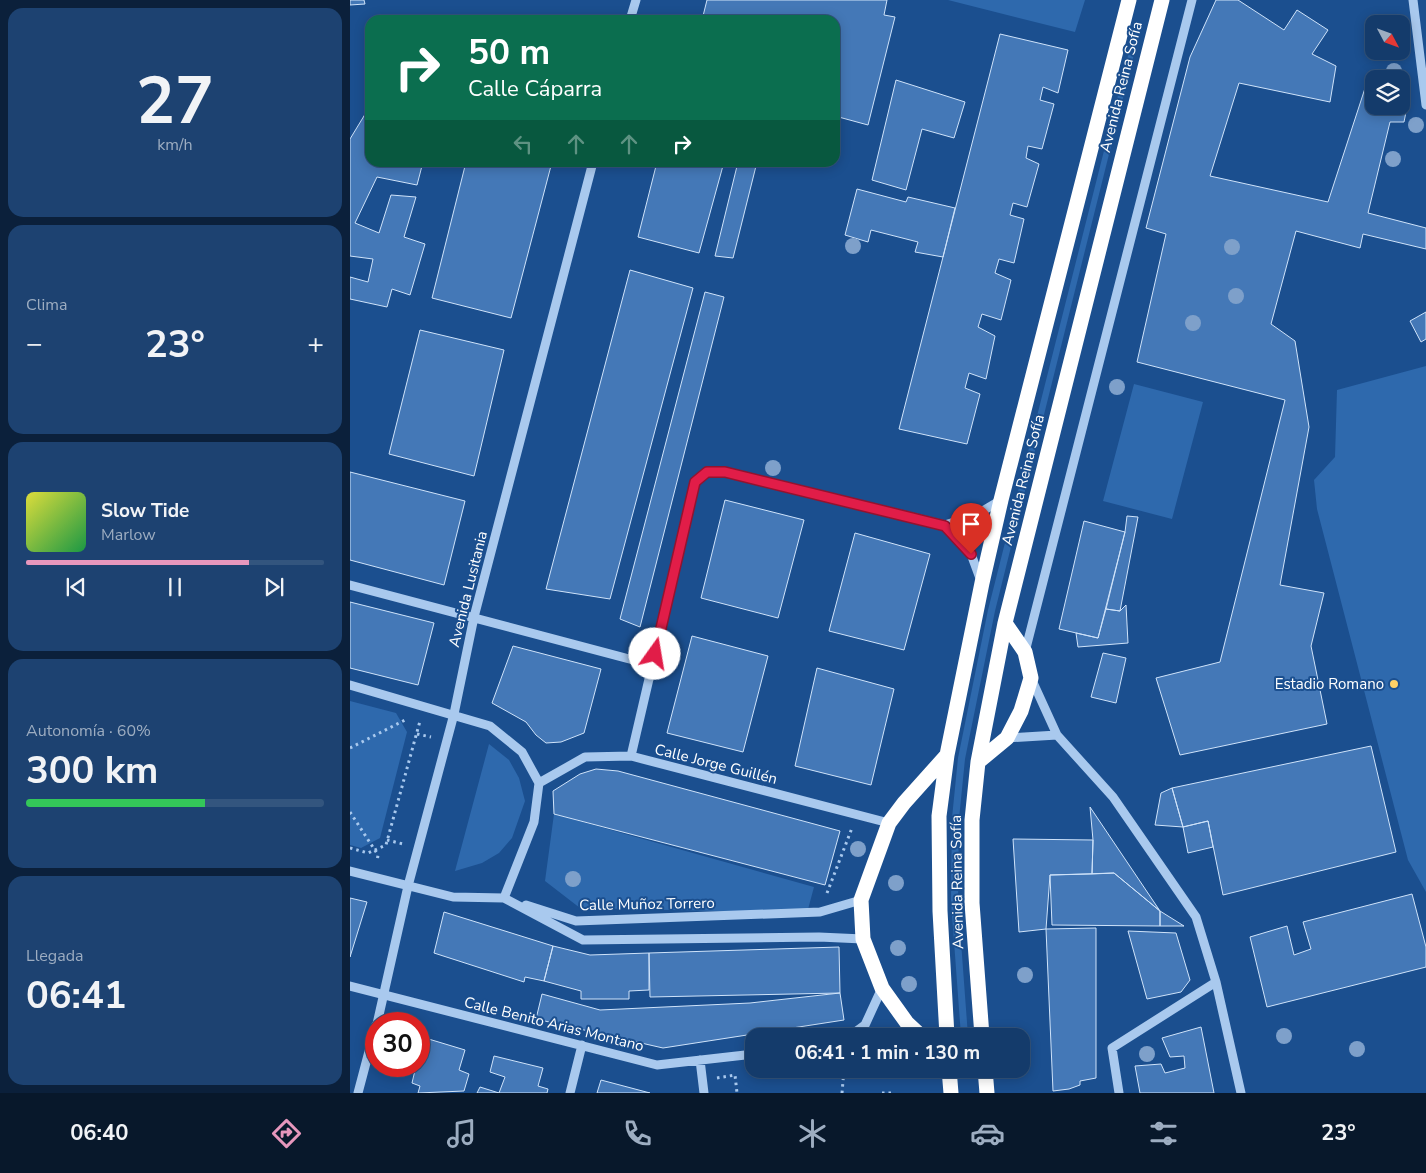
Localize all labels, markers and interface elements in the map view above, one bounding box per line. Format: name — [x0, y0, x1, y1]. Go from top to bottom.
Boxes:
north arrow — [1365, 15, 1410, 60]
map controls — [1365, 15, 1410, 115]
street label: Avenida Reina Sofía — [1095, 19, 1147, 155]
text: 50 m — [468, 29, 550, 76]
icon: right — [385, 35, 450, 100]
text: 27 — [136, 57, 214, 146]
button: layers — [1365, 70, 1410, 115]
text: Calle Cáparra — [468, 74, 602, 104]
icon: left — [509, 130, 537, 158]
icon: ahead — [562, 130, 590, 158]
icon: ahead — [615, 130, 643, 158]
icon: right — [668, 130, 696, 158]
text: km/h — [157, 134, 193, 156]
text: Clima — [26, 294, 67, 316]
text: 23° — [145, 319, 205, 370]
text: − — [26, 325, 43, 363]
text: + — [307, 325, 324, 363]
street label: Avenida Reina Sofía — [997, 412, 1049, 548]
text: Slow Tide — [101, 498, 189, 524]
pin — [950, 503, 992, 554]
icon: arrive — [957, 510, 985, 538]
text: Marlow — [101, 524, 156, 546]
street label: Avenida Lusitania — [444, 529, 492, 649]
icon: previous — [62, 573, 90, 601]
icon: pause — [161, 573, 189, 601]
icon: next — [260, 573, 288, 601]
position arrow — [628, 627, 680, 679]
place label: Estadio Romano — [1275, 674, 1384, 694]
marker: Estadio Romano — [1388, 678, 1400, 690]
text: Autonomía · 60% — [26, 720, 151, 742]
street label: Calle Jorge Guillén — [653, 739, 779, 789]
text: 300 km — [26, 745, 158, 796]
street label: Avenida Reina Sofía — [946, 815, 968, 949]
street label: Calle Muñoz Torrero — [579, 893, 715, 915]
text: Llegada — [26, 945, 84, 967]
text: 06:41 — [26, 970, 127, 1021]
street label: Calle Benito Arias Montano — [462, 992, 646, 1056]
speed limit sign: 30 — [365, 1012, 430, 1077]
text: 06:41 · 1 min · 130 m — [795, 1040, 980, 1066]
icon: directions — [269, 1116, 304, 1151]
icon: music — [444, 1116, 479, 1151]
icon: phone — [620, 1116, 655, 1151]
icon: climate — [795, 1116, 830, 1151]
icon: car — [970, 1116, 1005, 1151]
icon: filters — [1146, 1116, 1181, 1151]
text: 06:40 — [70, 1118, 128, 1148]
text: 23° — [1321, 1118, 1356, 1148]

